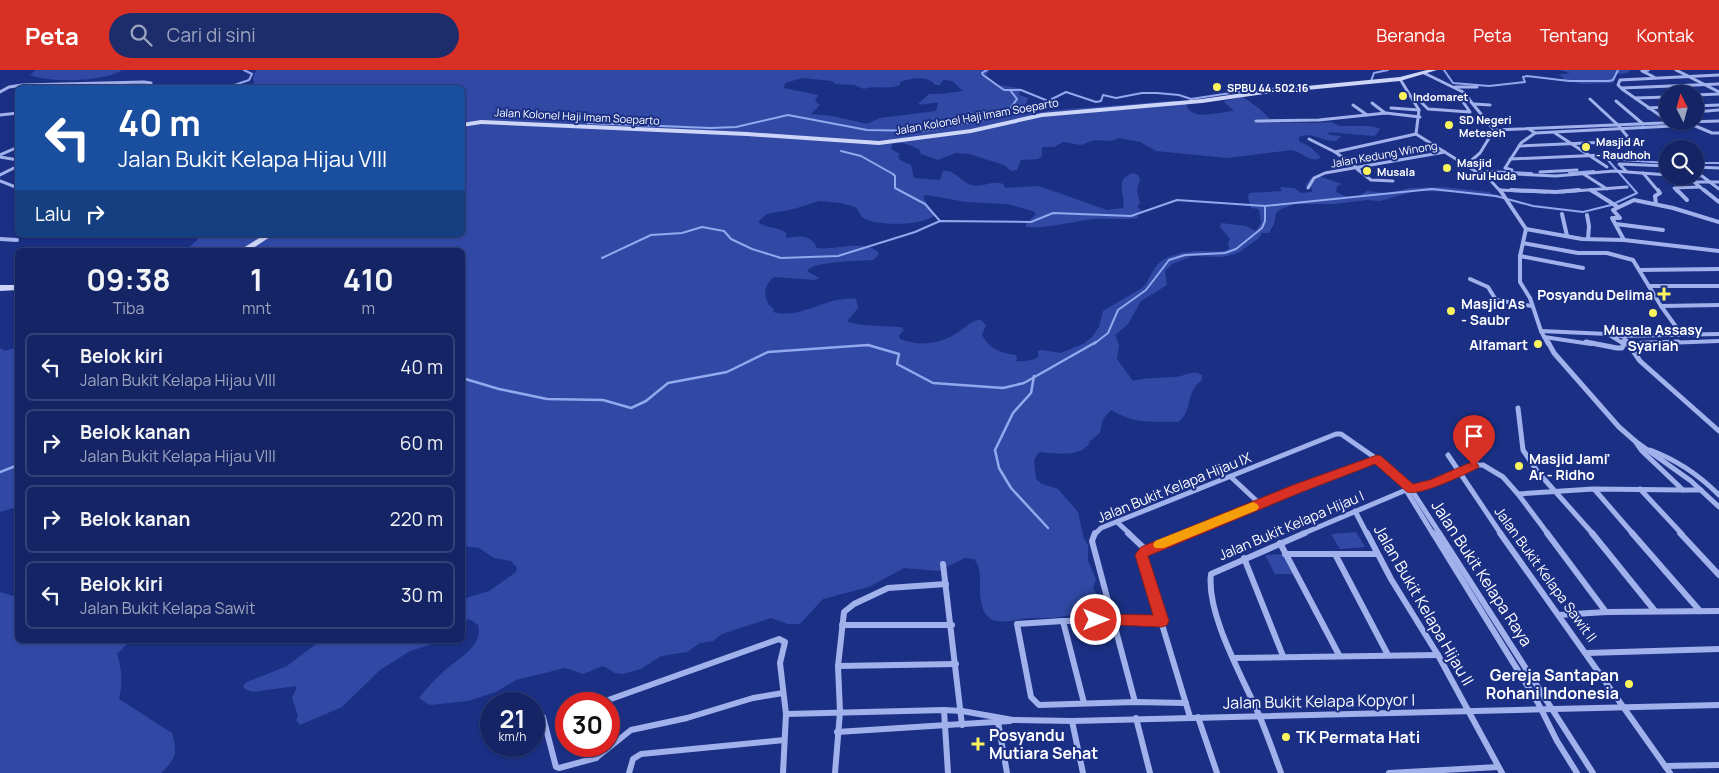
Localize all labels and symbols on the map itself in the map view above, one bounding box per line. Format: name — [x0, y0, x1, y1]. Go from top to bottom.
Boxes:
place label: SPBU 44.502.16 — [1227, 80, 1309, 95]
marker: SPBU 44.502.16 — [1211, 81, 1223, 93]
north arrow — [1659, 85, 1704, 130]
place label: Indomaret — [1413, 89, 1469, 104]
marker: Indomaret — [1397, 90, 1409, 102]
street label: Jalan Kolonel Haji Imam Soeparto — [894, 94, 1060, 138]
street label: Jalan Kolonel Haji Imam Soeparto — [494, 104, 661, 128]
place label: SD Negeri Meteseh — [1459, 112, 1512, 140]
marker: SD Negeri Meteseh — [1443, 119, 1455, 131]
place label: Masjid Ar - Raudhoh — [1596, 134, 1651, 162]
street label: Jalan Kedung Winong — [1329, 137, 1439, 171]
marker: Masjid Ar - Raudhoh — [1580, 141, 1592, 153]
place label: Masjid Nurul Huda — [1457, 155, 1516, 183]
marker: Masjid Nurul Huda — [1441, 162, 1453, 174]
place label: Musala — [1377, 164, 1415, 179]
marker: Musala — [1361, 165, 1373, 177]
place label: Posyandu Delima — [1537, 285, 1653, 304]
marker: Posyandu Delima — [1657, 287, 1671, 301]
place label: Masjid As - Saubr — [1461, 294, 1525, 329]
marker: Masjid As - Saubr — [1445, 305, 1457, 317]
marker: Musala Assasy Syariah — [1647, 307, 1659, 319]
place label: Musala Assasy Syariah — [1604, 320, 1703, 355]
place label: Alfamart — [1469, 335, 1528, 354]
marker: Alfamart — [1532, 338, 1544, 350]
pin — [1453, 415, 1495, 466]
street label: Jalan Bukit Kelapa Hijau IX — [1094, 447, 1254, 527]
place label: Masjid Jami' Ar - Ridho — [1529, 449, 1611, 484]
marker: Masjid Jami' Ar - Ridho — [1513, 460, 1525, 472]
street label: Jalan Bukit Kelapa Hijau I — [1215, 486, 1367, 564]
street label: Jalan Bukit Kelapa Raya — [1426, 496, 1538, 650]
street label: Jalan Bukit Kelapa Sawit II — [1490, 503, 1602, 645]
street label: Jalan Bukit Kelapa Hijau II — [1369, 521, 1479, 689]
position arrow — [1069, 593, 1121, 645]
place label: Gereja Santapan Rohani Indonesia — [1486, 664, 1619, 704]
marker: Gereja Santapan Rohani Indonesia — [1623, 678, 1635, 690]
street label: Jalan Bukit Kelapa Kopyor I — [1223, 688, 1415, 714]
speed limit sign: 30 — [555, 692, 620, 757]
place label: Posyandu Mutiara Sehat — [989, 724, 1098, 764]
place label: TK Permata Hati — [1296, 726, 1420, 748]
marker: TK Permata Hati — [1280, 731, 1292, 743]
marker: Posyandu Mutiara Sehat — [971, 737, 985, 751]

